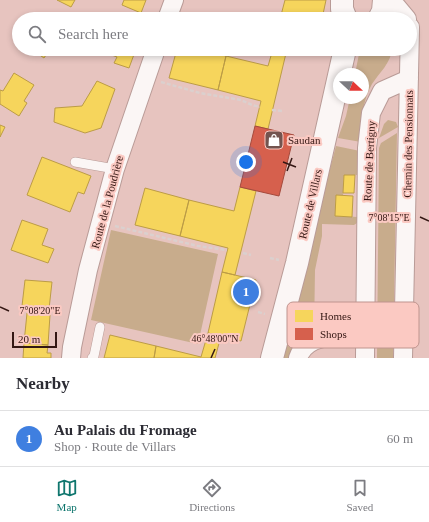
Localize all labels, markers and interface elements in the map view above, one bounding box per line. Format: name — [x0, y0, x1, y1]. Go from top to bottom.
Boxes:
search box — [12, 12, 417, 56]
icon: search — [26, 23, 48, 45]
text: Search here — [58, 26, 128, 42]
north arrow — [333, 68, 369, 104]
street label: Chemin des Pensionnats — [401, 90, 415, 198]
street label: Route de Bertigny — [361, 120, 377, 202]
shop icon: Saudan — [263, 129, 285, 151]
place label: Saudan — [288, 134, 321, 146]
your location — [236, 152, 256, 172]
street label: Route de la Poudrière — [89, 154, 125, 250]
street label: Route de Villars — [296, 168, 324, 240]
text: 7°08'15"E — [369, 212, 410, 223]
pin: 1 — [233, 277, 259, 307]
legend — [287, 302, 419, 348]
text: 7°08'20"E — [20, 305, 61, 316]
text: Homes — [320, 310, 351, 322]
text: Shops — [320, 328, 347, 340]
scale bar — [12, 330, 57, 349]
text: 20 m — [18, 333, 40, 345]
text: 46°48'00"N — [191, 333, 239, 344]
text: Nearby — [16, 374, 70, 393]
text: Au Palais du Fromage — [54, 422, 197, 438]
text: 1 — [26, 431, 32, 446]
text: 60 m — [387, 431, 413, 446]
text: Shop · Route de Villars — [54, 439, 176, 454]
tab: Map — [56, 477, 78, 513]
tab: Directions — [189, 477, 235, 513]
tab: Saved — [346, 477, 373, 513]

